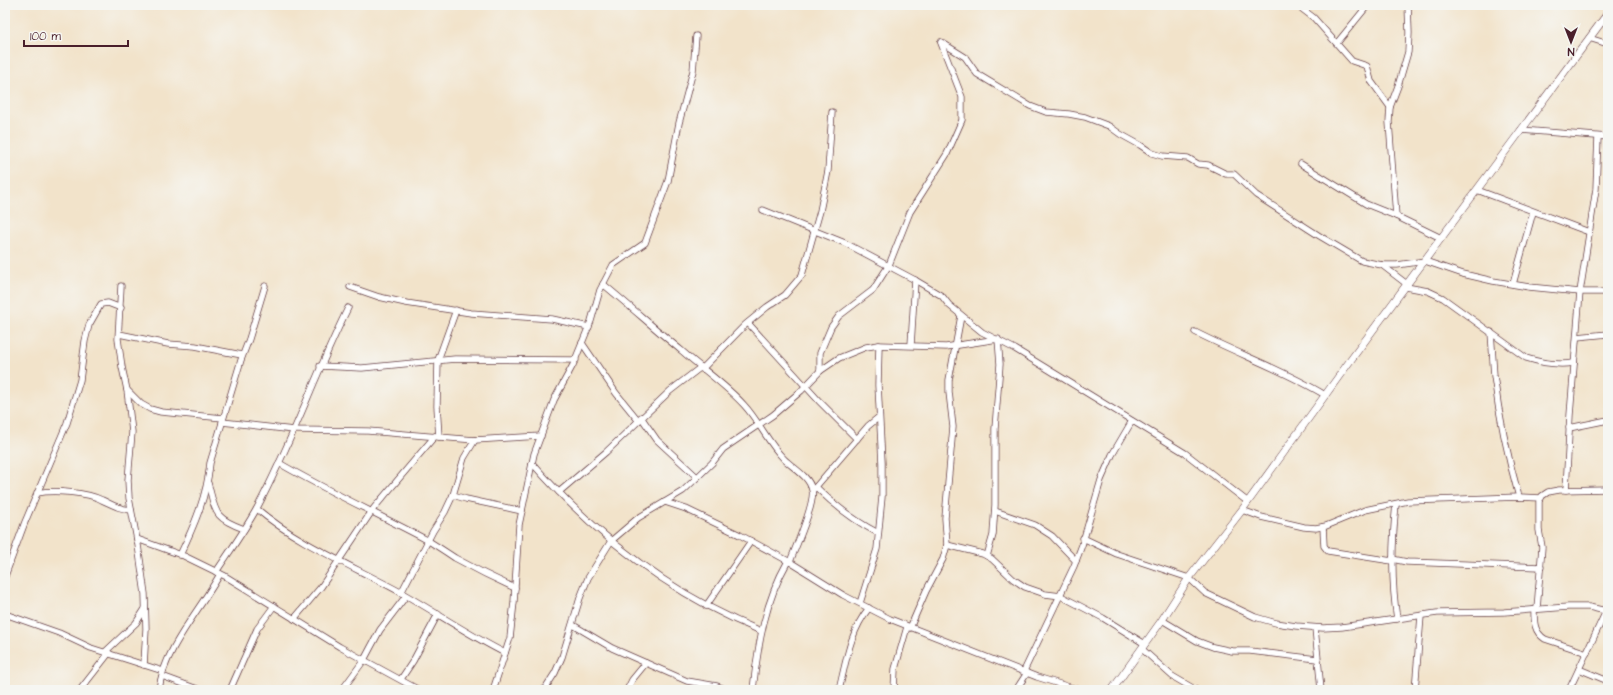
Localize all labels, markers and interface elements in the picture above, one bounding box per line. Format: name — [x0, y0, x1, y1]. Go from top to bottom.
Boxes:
scale bar — [24, 22, 128, 48]
north arrow — [1551, 22, 1591, 62]
text: 100 m — [30, 28, 61, 45]
text: N — [1567, 44, 1574, 59]

